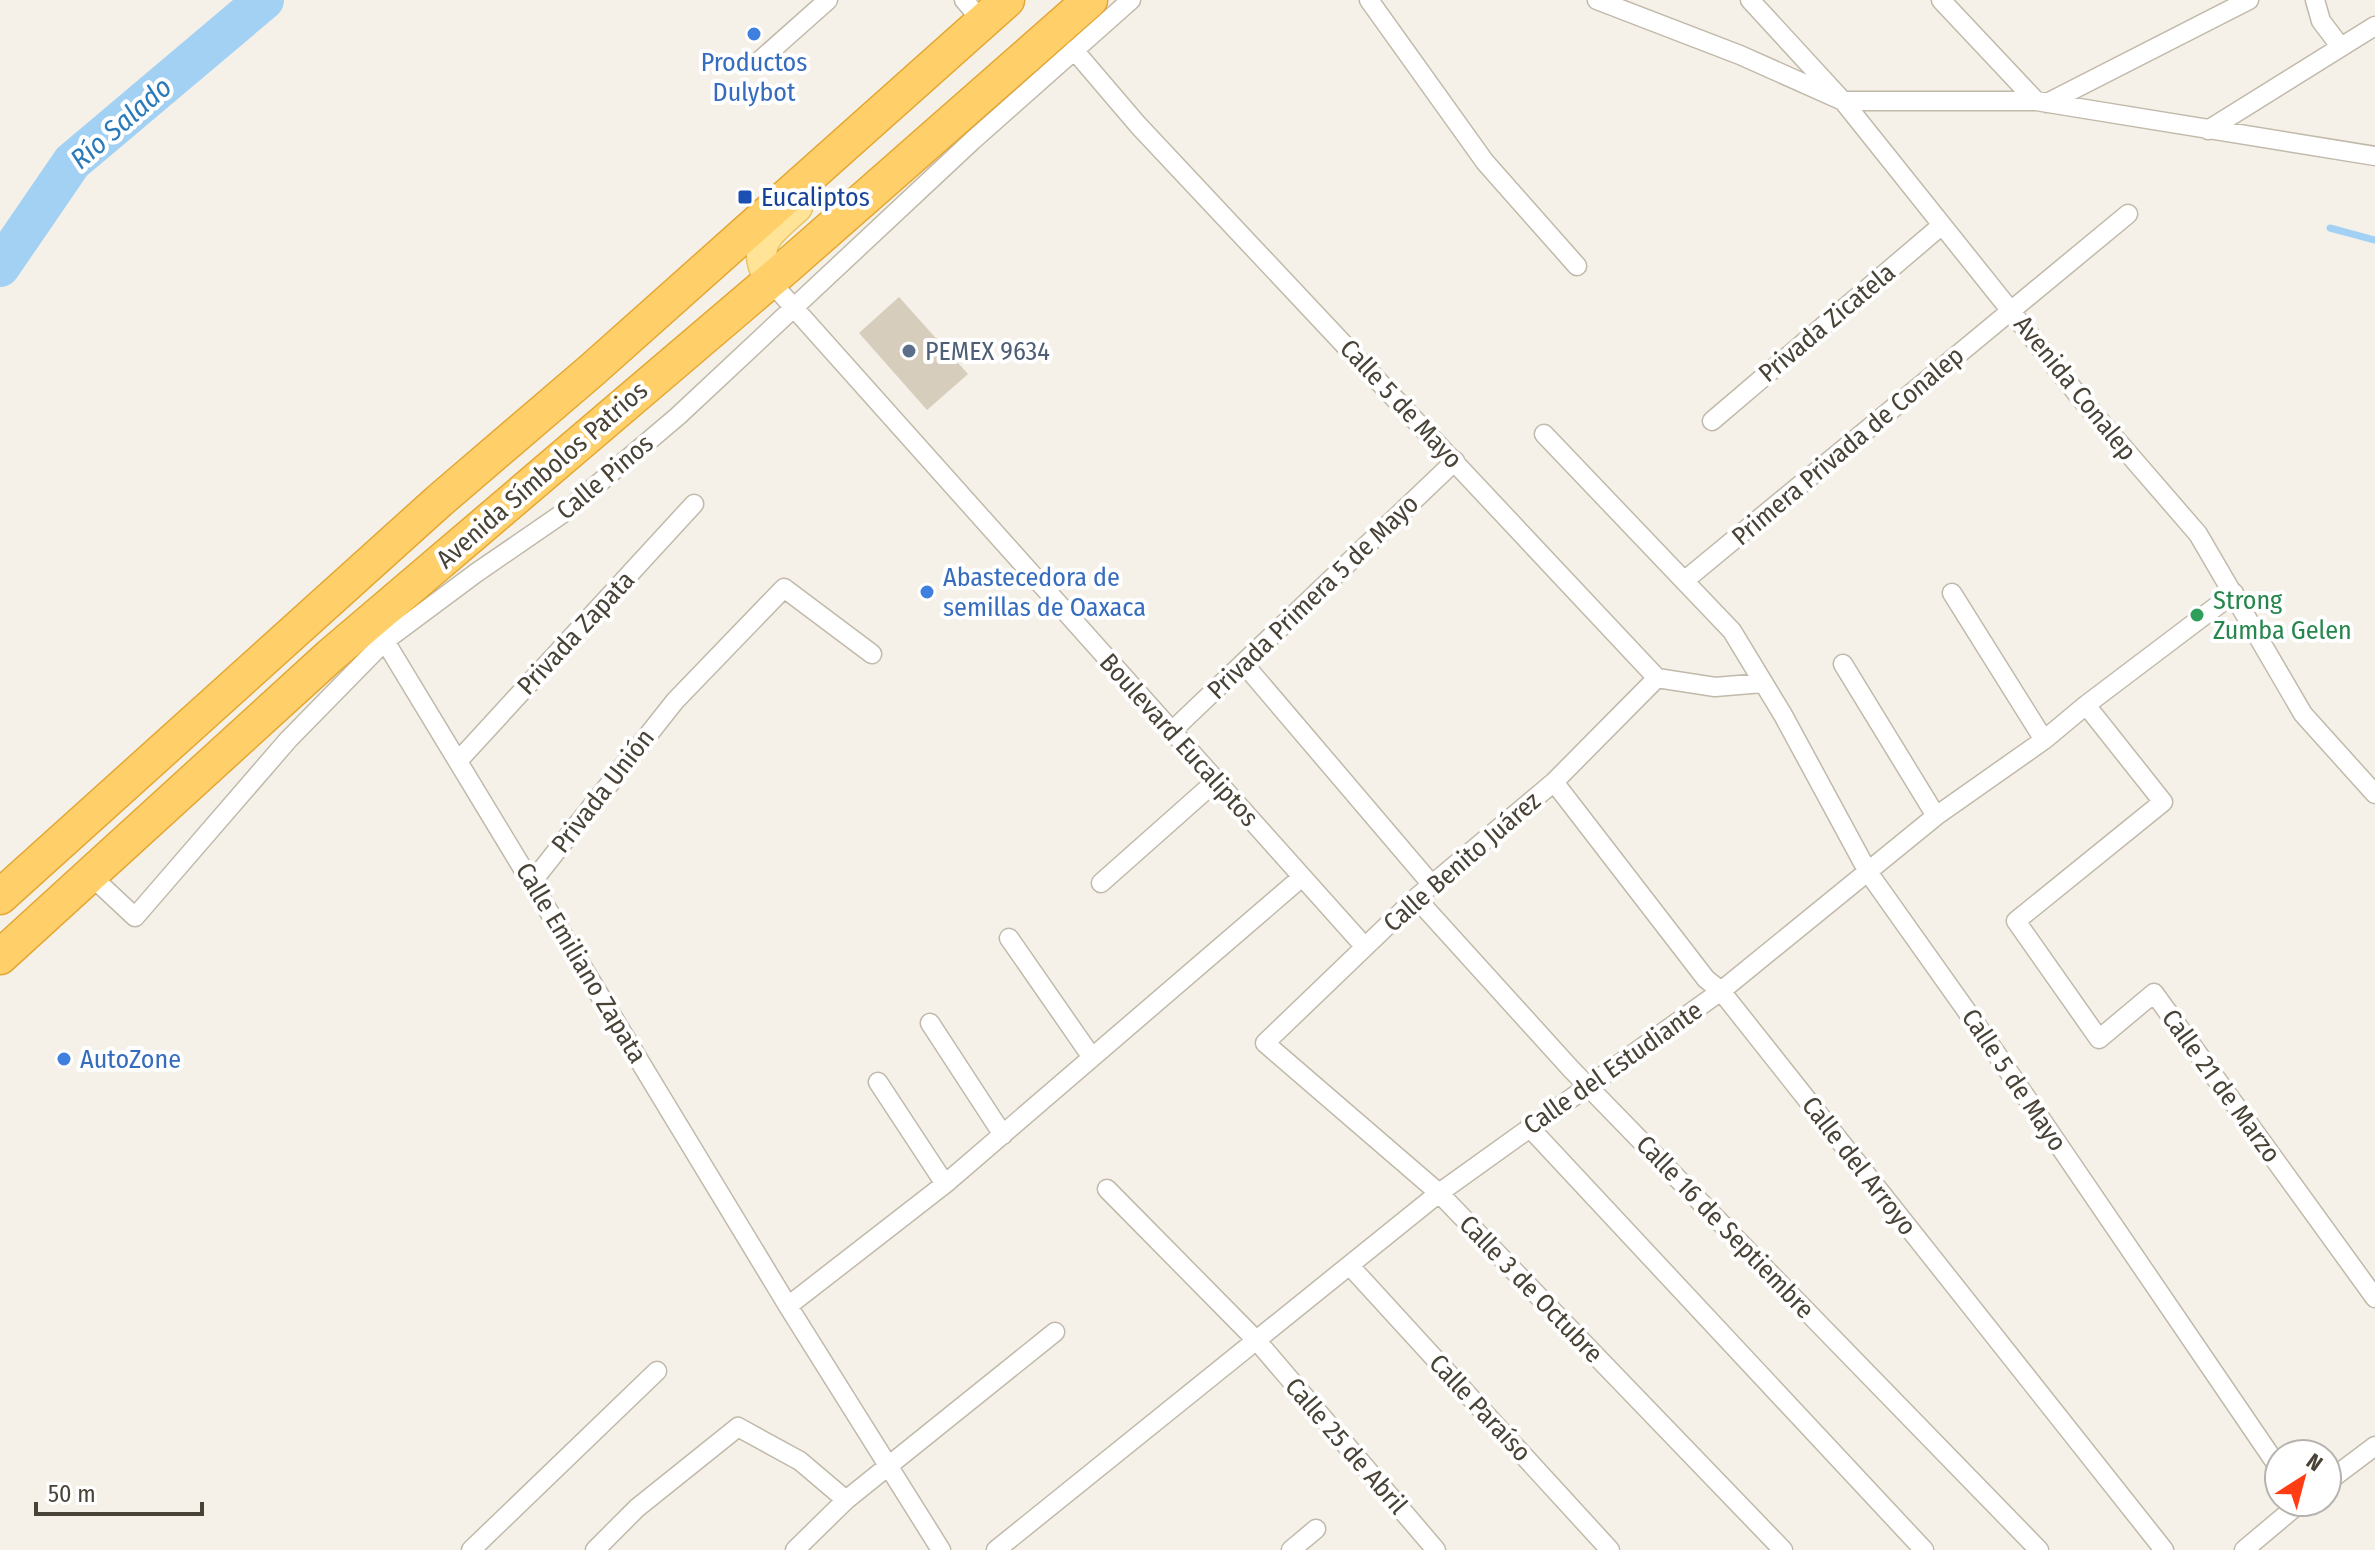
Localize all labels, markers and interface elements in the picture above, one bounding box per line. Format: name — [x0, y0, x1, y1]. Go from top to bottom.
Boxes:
marker: Productos Dulybot — [745, 25, 763, 43]
place label: Productos Dulybot — [701, 47, 807, 108]
water label: Río Salado — [64, 70, 178, 176]
place label: Eucaliptos — [761, 182, 870, 213]
marker: Eucaliptos — [736, 188, 754, 206]
street label: Privada Zicatela — [1753, 257, 1901, 389]
street label: Avenida Conalep — [2007, 309, 2143, 467]
street label: Calle 5 de Mayo — [1333, 333, 1469, 475]
place label: PEMEX 9634 — [925, 336, 1050, 367]
street label: Primera Privada de Conalep — [1726, 340, 1970, 552]
marker: PEMEX 9634 — [900, 342, 918, 360]
street label: Avenida Símbolos Patrios — [430, 375, 654, 575]
street label: Calle Pinos — [550, 428, 660, 526]
street label: Privada Primera 5 de Mayo — [1201, 488, 1425, 706]
place label: Abastecedora de semillas de Oaxaca — [943, 562, 1146, 623]
street label: Privada Zapata — [511, 565, 641, 701]
marker: Abastecedora de semillas de Oaxaca — [918, 583, 936, 601]
place label: Strong Zumba Gelen — [2213, 585, 2352, 646]
marker: Strong Zumba Gelen — [2188, 606, 2206, 624]
street label: Boulevard Eucaliptos — [1093, 647, 1265, 833]
street label: Privada Unión — [545, 723, 661, 859]
street label: Calle Benito Juárez — [1377, 785, 1547, 939]
street label: Calle Emiliano Zapata — [509, 857, 653, 1069]
street label: Calle del Estudiante — [1518, 995, 1708, 1141]
street label: Calle 5 de Mayo — [1955, 1003, 2073, 1157]
street label: Calle 21 de Marzo — [2155, 1003, 2287, 1169]
place label: AutoZone — [80, 1044, 181, 1075]
marker: AutoZone — [55, 1050, 73, 1068]
street label: Calle del Arroyo — [1795, 1090, 1923, 1242]
street label: Calle 16 de Septiembre — [1630, 1129, 1820, 1325]
street label: Calle 3 de Octubre — [1453, 1209, 1609, 1369]
street label: Calle Paraíso — [1423, 1348, 1537, 1468]
street label: Calle 25 de Abril — [1278, 1372, 1414, 1521]
north arrow — [2263, 1438, 2343, 1518]
text: N — [2301, 1447, 2328, 1477]
scale bar — [36, 1466, 202, 1516]
text: 50 m — [48, 1480, 96, 1508]

